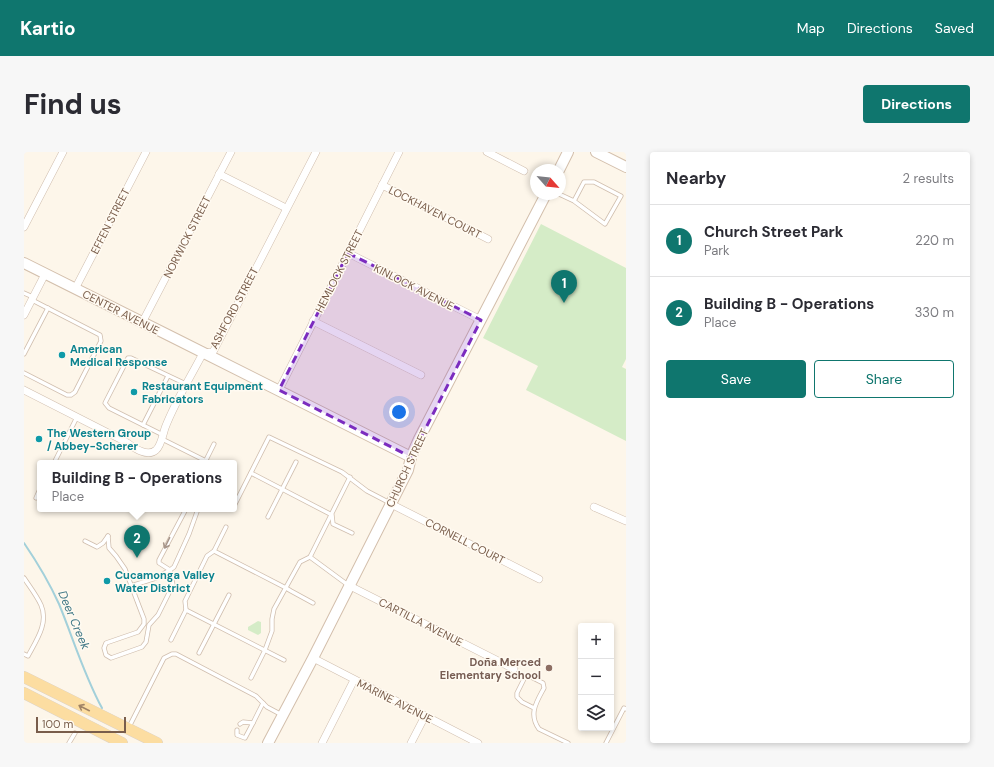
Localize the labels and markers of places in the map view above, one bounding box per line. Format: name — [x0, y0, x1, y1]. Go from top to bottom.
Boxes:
pin: 1 — [551, 270, 577, 303]
place label: American Medical Response — [70, 342, 168, 369]
marker: American Medical Response — [57, 350, 67, 360]
place label: Restaurant Equipment Fabricators — [142, 379, 263, 406]
marker: Restaurant Equipment Fabricators — [129, 387, 139, 397]
place label: The Western Group / Abbey-Scherer — [47, 426, 151, 453]
marker: The Western Group / Abbey-Scherer — [34, 434, 44, 444]
pin: 2 — [124, 525, 150, 558]
place label: Cucamonga Valley Water District — [115, 568, 215, 595]
marker: Cucamonga Valley Water District — [102, 576, 112, 586]
place label: Doña Merced Elementary School — [440, 655, 541, 682]
marker: Doña Merced Elementary School — [544, 663, 554, 673]

